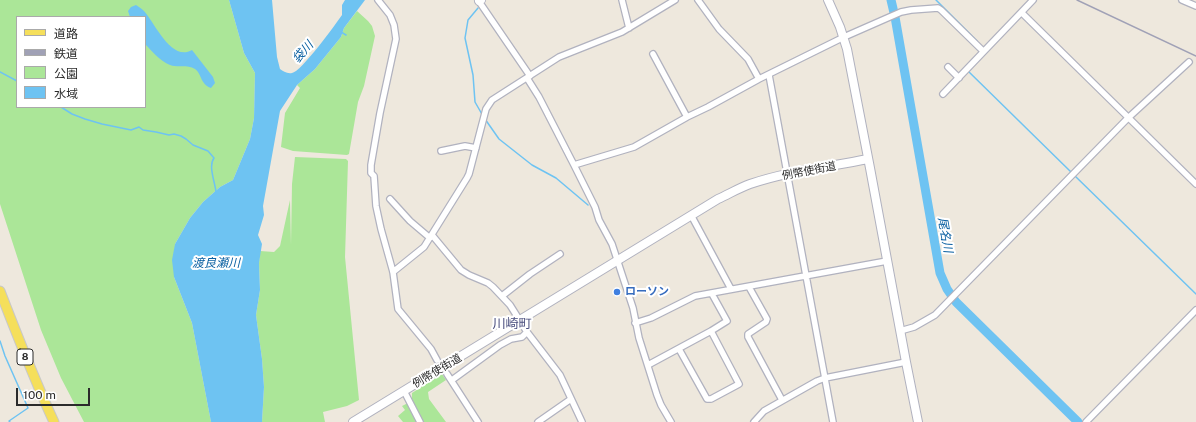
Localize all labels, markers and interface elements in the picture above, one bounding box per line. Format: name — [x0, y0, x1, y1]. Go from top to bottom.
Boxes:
legend — [16, 16, 146, 108]
text: 道路 — [54, 27, 78, 41]
water label: 袋川 — [290, 38, 316, 66]
text: 鉄道 — [54, 47, 78, 61]
text: 公園 — [54, 67, 78, 81]
text: 水域 — [54, 87, 78, 101]
street label: 例幣使街道 — [781, 159, 837, 183]
water label: 尾名川 — [935, 216, 955, 254]
water label: 渡良瀬川 — [192, 256, 240, 270]
place label: ローソン — [625, 285, 669, 299]
marker: ローソン — [612, 287, 622, 297]
district label: 川崎町 — [493, 316, 531, 332]
road number: 8 — [17, 349, 33, 365]
street label: 例幣使街道 — [410, 351, 464, 391]
scale bar — [18, 380, 92, 406]
text: 100 m — [23, 388, 56, 402]

